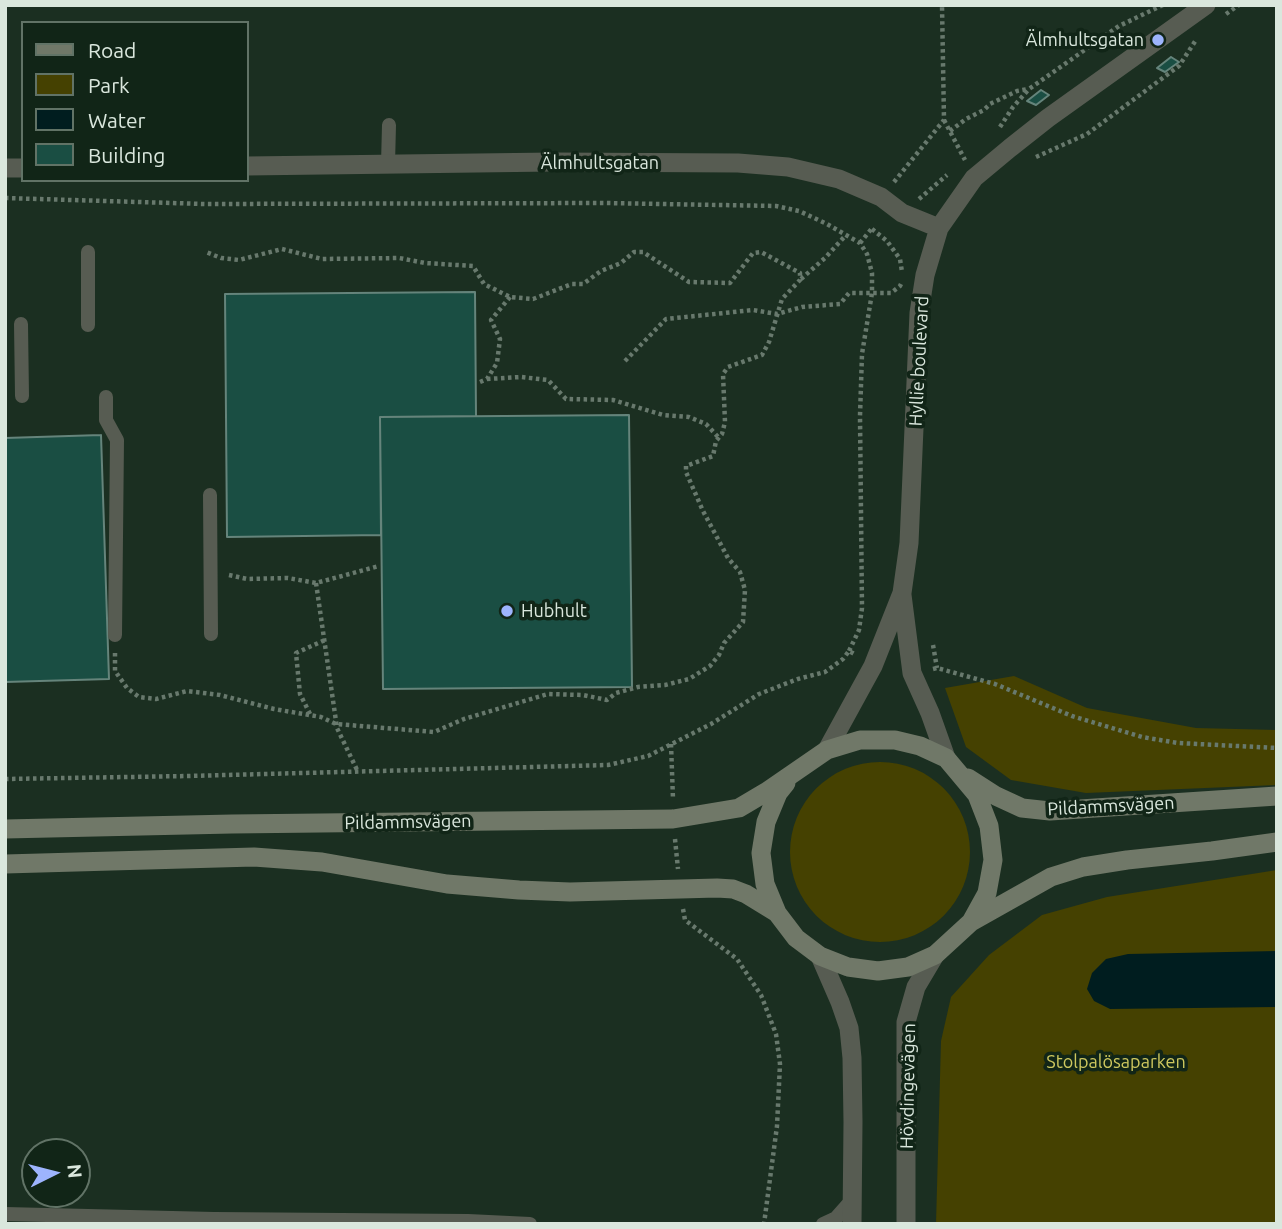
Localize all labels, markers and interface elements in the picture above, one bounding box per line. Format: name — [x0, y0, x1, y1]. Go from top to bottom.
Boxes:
legend — [21, 21, 248, 182]
place label: Älmhultsgatan — [1026, 29, 1144, 51]
marker: Älmhultsgatan — [1150, 32, 1166, 48]
text: Road — [88, 38, 136, 62]
text: Park — [88, 73, 130, 97]
text: Water — [88, 108, 146, 132]
text: Building — [88, 143, 165, 167]
street label: Älmhultsgatan — [541, 152, 659, 174]
street label: Hyllie boulevard — [905, 295, 933, 427]
place label: Hubhult — [521, 600, 587, 622]
marker: Hubhult — [499, 603, 515, 619]
street label: Pildammsvägen — [1047, 792, 1175, 820]
street label: Pildammsvägen — [344, 810, 472, 834]
street label: Hövdingevägen — [896, 1023, 920, 1149]
park label: Stolpalösaparken — [1046, 1051, 1186, 1073]
north arrow — [21, 1138, 91, 1208]
text: N — [63, 1163, 87, 1179]

